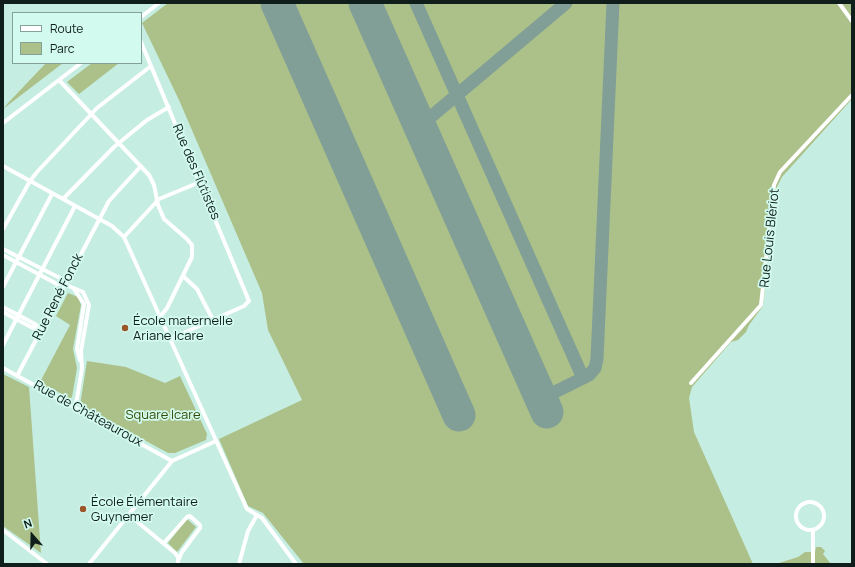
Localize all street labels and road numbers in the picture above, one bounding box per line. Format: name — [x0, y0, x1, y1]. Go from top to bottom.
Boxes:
street label: Rue des Flûtistes — [169, 122, 223, 222]
street label: Rue Louis Blériot — [757, 188, 783, 288]
street label: Rue René Fonck — [29, 251, 87, 343]
street label: Rue de Châteauroux — [31, 377, 145, 451]

